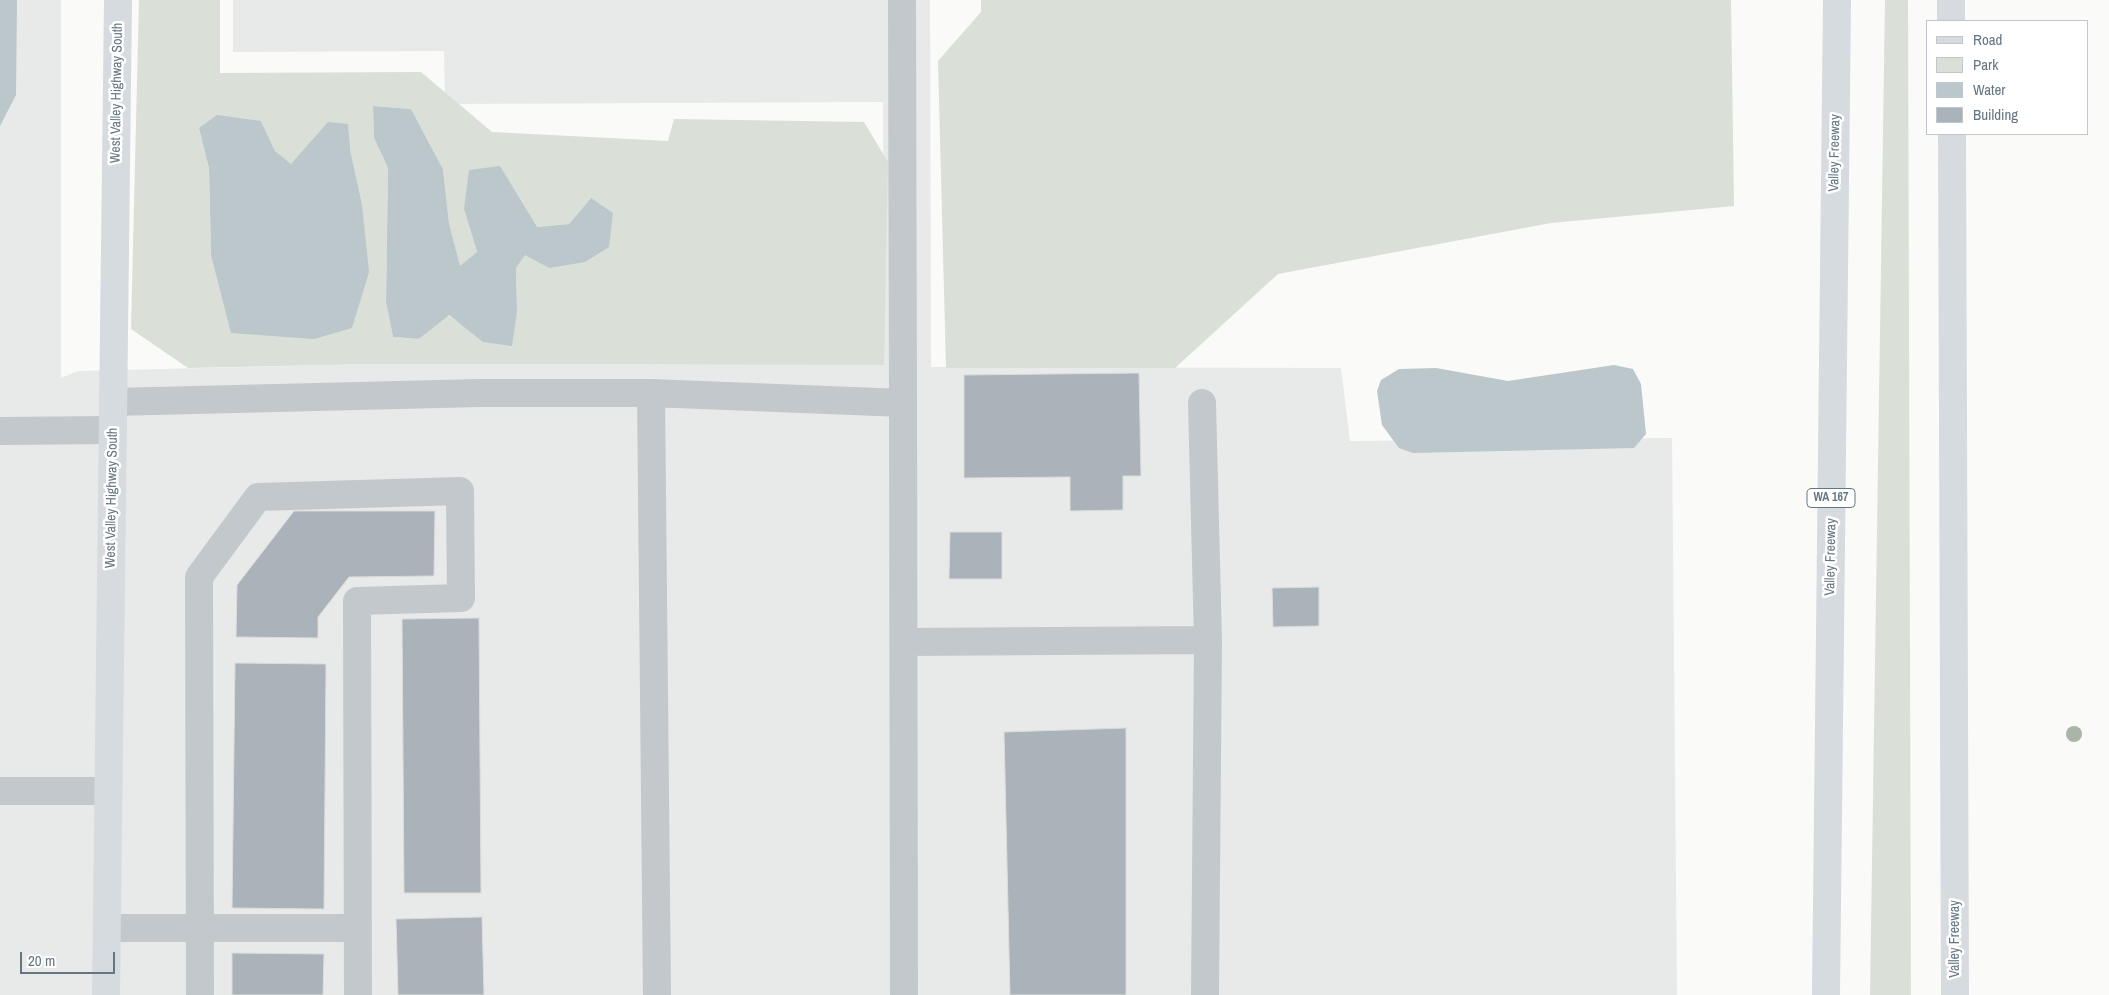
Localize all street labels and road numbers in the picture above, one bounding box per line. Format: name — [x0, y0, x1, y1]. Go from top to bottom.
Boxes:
street label: West Valley Highway South — [107, 23, 127, 163]
street label: Valley Freeway — [1826, 114, 1844, 192]
street label: West Valley Highway South — [102, 428, 122, 568]
road number: WA 167 — [1807, 488, 1855, 508]
street label: Valley Freeway — [1822, 518, 1840, 596]
street label: Valley Freeway — [1947, 900, 1963, 978]

